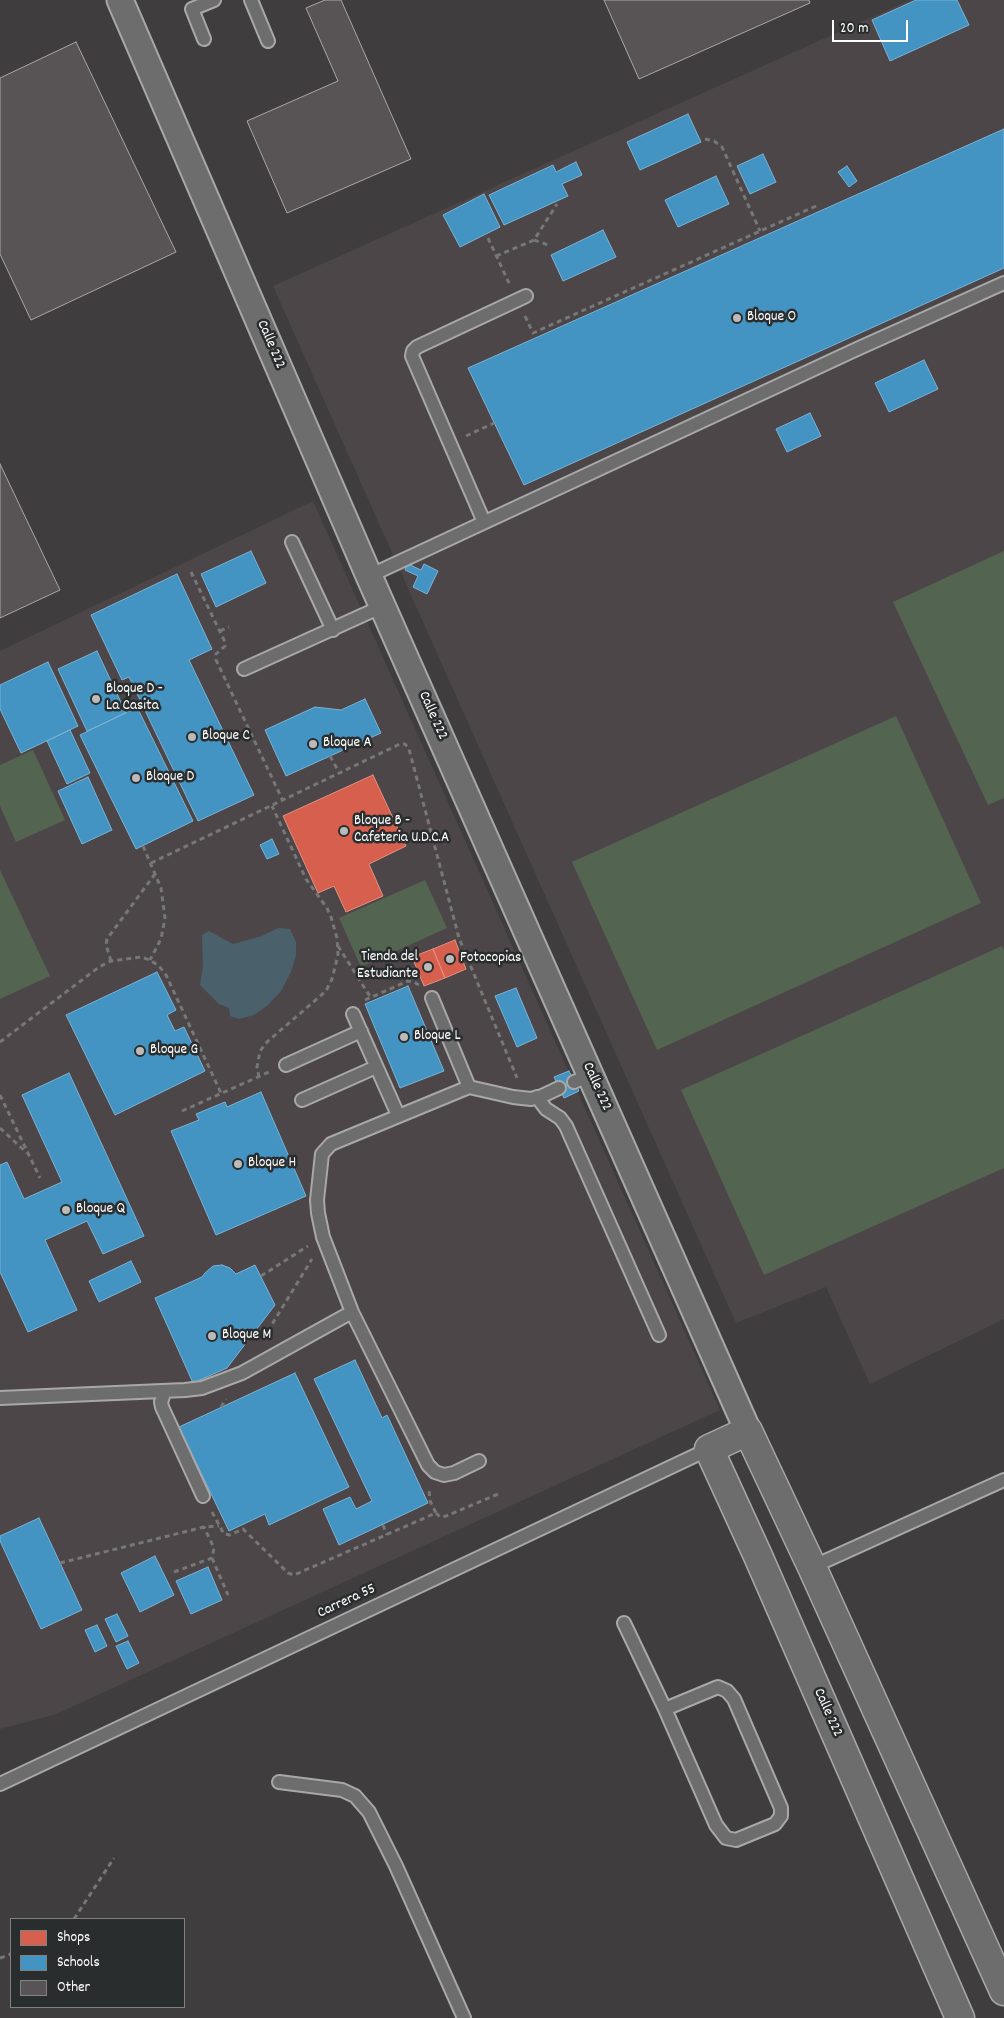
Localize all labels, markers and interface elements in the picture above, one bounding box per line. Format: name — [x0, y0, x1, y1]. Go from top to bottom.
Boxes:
scale bar — [834, 10, 910, 42]
text: 20 m — [840, 18, 868, 40]
place label: Bloque O — [747, 309, 796, 327]
marker: Bloque O — [731, 312, 743, 324]
street label: Calle 222 — [252, 318, 288, 372]
place label: Bloque D - La Casita — [106, 681, 163, 716]
street label: Calle 222 — [413, 689, 451, 743]
marker: Bloque D - La Casita — [90, 693, 102, 705]
place label: Bloque C — [202, 728, 250, 746]
marker: Bloque C — [186, 731, 198, 743]
place label: Bloque A — [323, 735, 372, 753]
marker: Bloque A — [307, 738, 319, 750]
place label: Bloque D — [146, 769, 194, 787]
marker: Bloque D — [130, 772, 142, 784]
place label: Bloque B - Cafeteria U.D.C.A — [354, 813, 449, 848]
marker: Bloque B - Cafeteria U.D.C.A — [338, 825, 350, 837]
place label: Tienda del Estudiante — [357, 949, 418, 984]
place label: Fotocopias — [460, 950, 521, 968]
marker: Fotocopias — [444, 953, 456, 965]
marker: Tienda del Estudiante — [422, 961, 434, 973]
place label: Bloque L — [414, 1028, 461, 1046]
marker: Bloque L — [398, 1031, 410, 1043]
place label: Bloque G — [150, 1042, 198, 1060]
marker: Bloque G — [134, 1045, 146, 1057]
street label: Calle 222 — [577, 1060, 615, 1114]
place label: Bloque H — [248, 1155, 296, 1173]
marker: Bloque H — [232, 1158, 244, 1170]
place label: Bloque Q — [76, 1201, 125, 1219]
marker: Bloque Q — [60, 1204, 72, 1216]
place label: Bloque M — [222, 1327, 271, 1345]
marker: Bloque M — [206, 1330, 218, 1342]
street label: Carrera 55 — [315, 1581, 379, 1623]
street label: Calle 222 — [808, 1686, 846, 1740]
legend — [10, 1918, 185, 2008]
text: Shops — [57, 1927, 90, 1949]
text: Schools — [57, 1952, 100, 1974]
text: Other — [57, 1977, 90, 1999]

